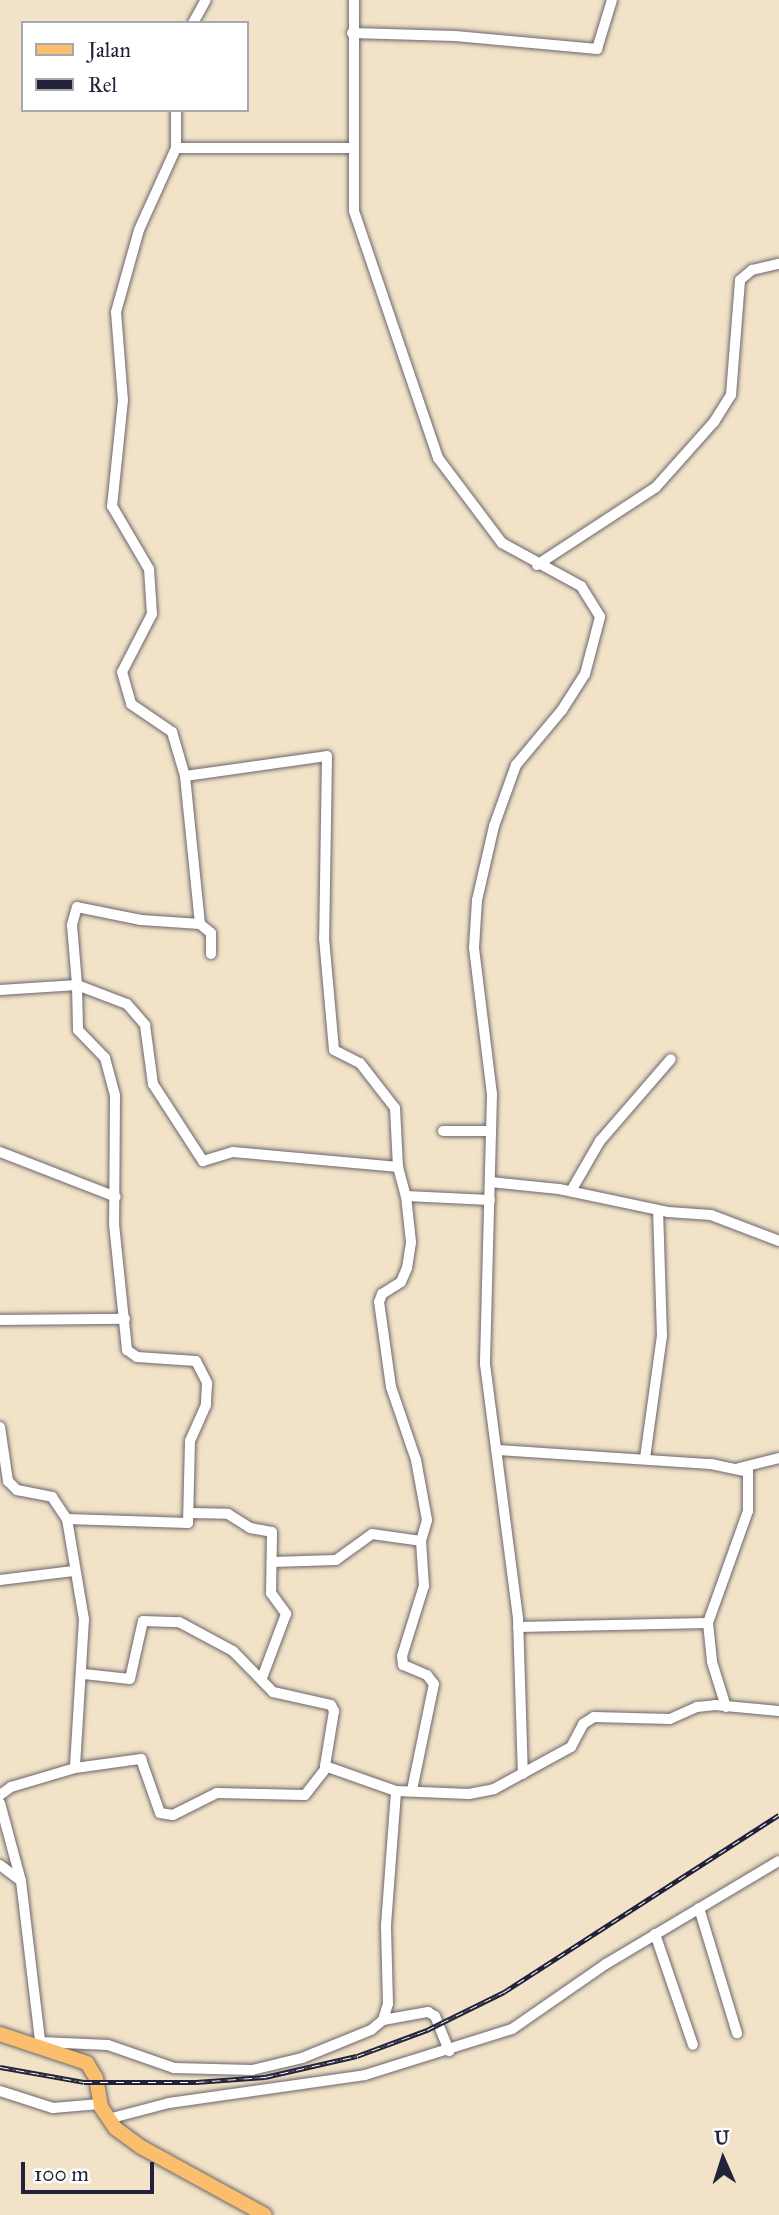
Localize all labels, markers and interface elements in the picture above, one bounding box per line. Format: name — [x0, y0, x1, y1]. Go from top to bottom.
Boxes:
legend — [21, 21, 248, 112]
text: Jalan — [88, 37, 131, 63]
text: Rel — [88, 72, 117, 98]
north arrow — [688, 2124, 758, 2194]
text: U — [714, 2126, 730, 2149]
scale bar — [24, 2148, 158, 2192]
text: 100 m — [34, 2161, 89, 2187]

